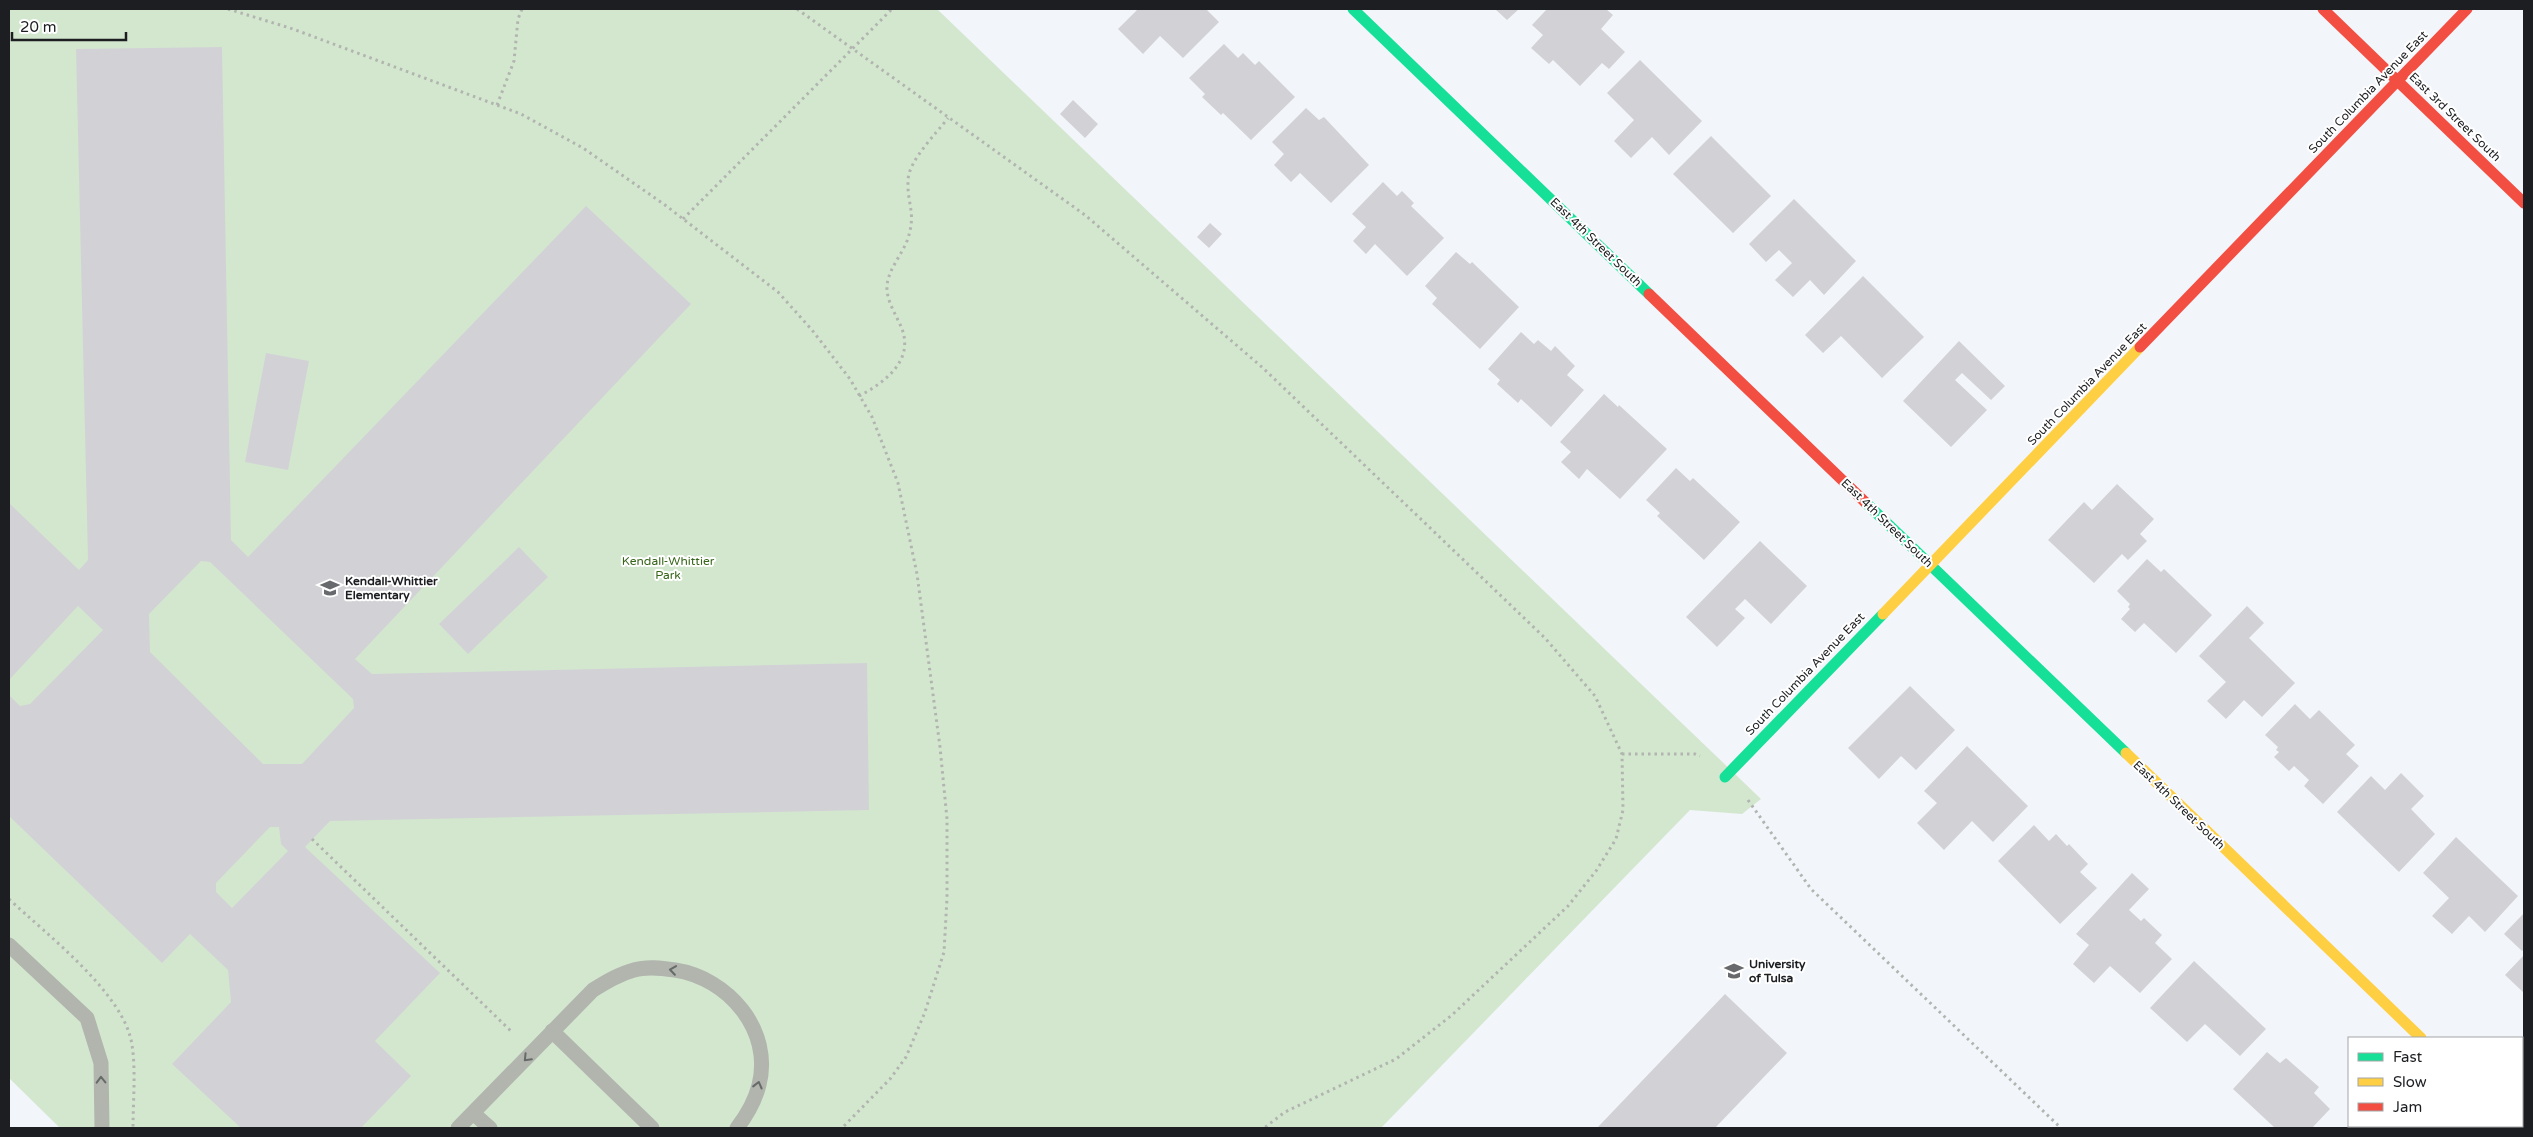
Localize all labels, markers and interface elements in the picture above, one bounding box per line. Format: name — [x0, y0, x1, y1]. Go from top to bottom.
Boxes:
scale bar — [12, 10, 126, 42]
text: 20 m — [20, 18, 57, 36]
street label: South Columbia Avenue East — [2306, 28, 2431, 156]
street label: East 3rd Street South — [2406, 70, 2504, 164]
street label: East 4th Street South — [1547, 195, 1645, 289]
street label: South Columbia Avenue East — [2025, 320, 2150, 448]
street label: East 4th Street South — [1838, 476, 1936, 570]
park label: Kendall-Whittier Park — [622, 554, 715, 582]
place label: Kendall-Whittier Elementary — [345, 574, 438, 603]
school or university icon: Kendall-Whittier Elementary — [319, 577, 341, 599]
street label: South Columbia Avenue East — [1743, 610, 1868, 738]
street label: East 4th Street South — [2130, 758, 2228, 852]
place label: University of Tulsa — [1749, 957, 1806, 985]
school or university icon: University of Tulsa — [1723, 960, 1745, 982]
one-way arrow — [669, 965, 677, 976]
legend — [2348, 1037, 2523, 1127]
text: Fast — [2393, 1048, 2423, 1066]
one-way arrow — [524, 1052, 533, 1061]
text: Slow — [2393, 1073, 2427, 1091]
one-way arrow — [96, 1075, 106, 1083]
one-way arrow — [752, 1081, 763, 1090]
text: Jam — [2393, 1098, 2422, 1116]

